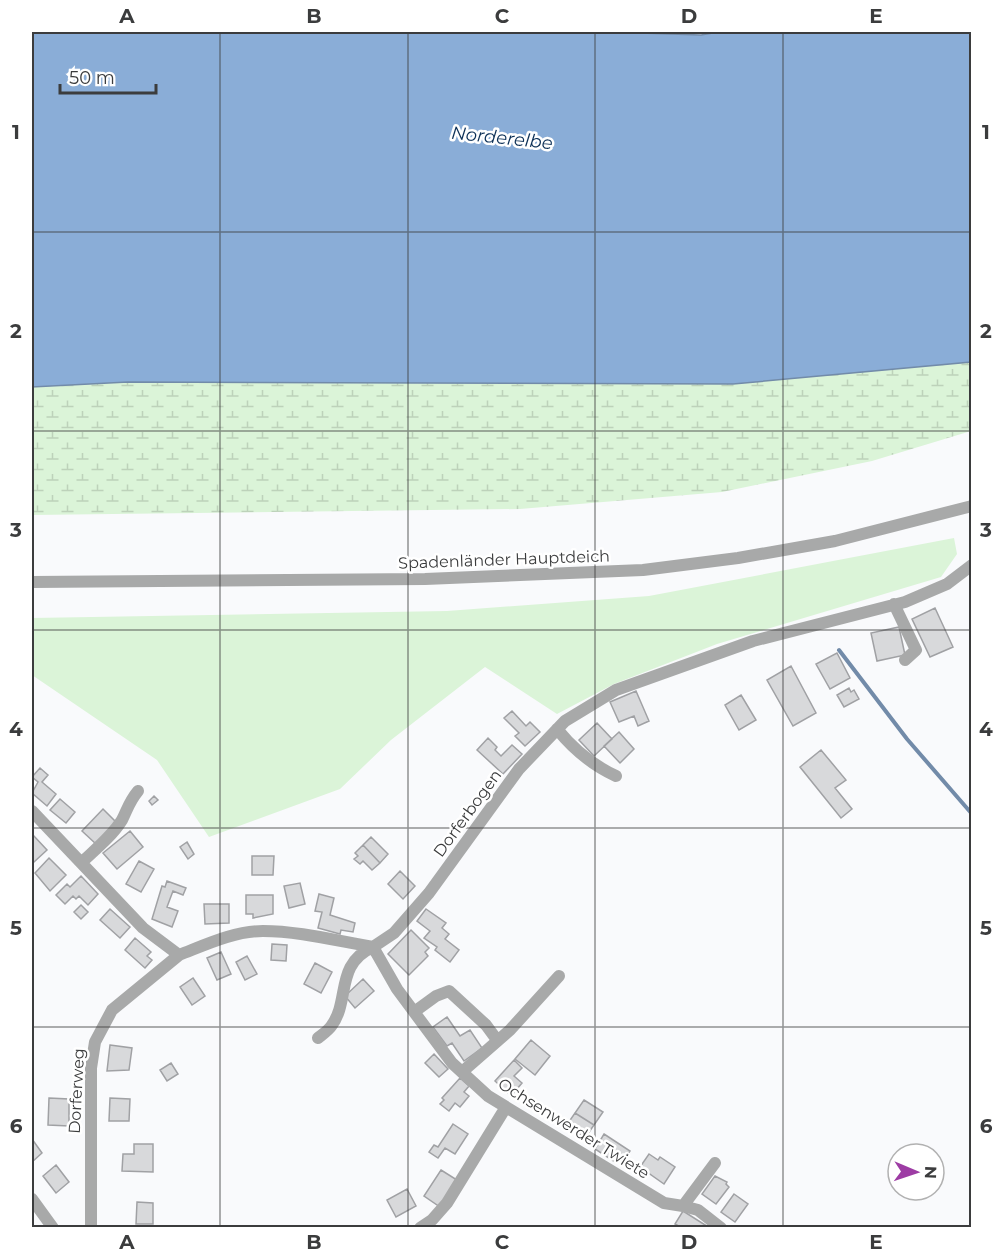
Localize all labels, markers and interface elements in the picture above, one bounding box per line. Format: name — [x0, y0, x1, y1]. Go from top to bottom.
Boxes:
text: A — [118, 4, 135, 28]
text: B — [306, 4, 322, 28]
text: C — [495, 4, 510, 28]
text: D — [681, 4, 697, 28]
text: E — [869, 4, 883, 28]
scale bar — [60, 57, 156, 95]
text: 50 m — [69, 67, 115, 89]
text: 1 — [12, 120, 20, 144]
text: 1 — [982, 120, 990, 144]
water label: Norderelbe — [450, 122, 554, 154]
text: 2 — [10, 319, 22, 343]
text: 2 — [980, 319, 992, 343]
text: 3 — [9, 518, 22, 542]
text: 3 — [979, 518, 992, 542]
street label: Spadenländer Hauptdeich — [398, 546, 610, 573]
text: 4 — [9, 717, 23, 741]
text: 4 — [979, 717, 993, 741]
street label: Dorferbogen — [429, 766, 505, 861]
text: 5 — [10, 916, 22, 940]
text: 5 — [980, 916, 992, 940]
street label: Dorferweg — [65, 1048, 88, 1134]
street label: Ochsenwerder Twiete — [495, 1074, 653, 1183]
text: 6 — [10, 1114, 23, 1138]
text: 6 — [980, 1114, 993, 1138]
north arrow — [886, 1142, 946, 1202]
text: N — [921, 1166, 940, 1179]
text: A — [118, 1230, 135, 1254]
text: B — [306, 1230, 322, 1254]
text: C — [495, 1230, 510, 1254]
text: D — [681, 1230, 697, 1254]
text: E — [869, 1230, 883, 1254]

